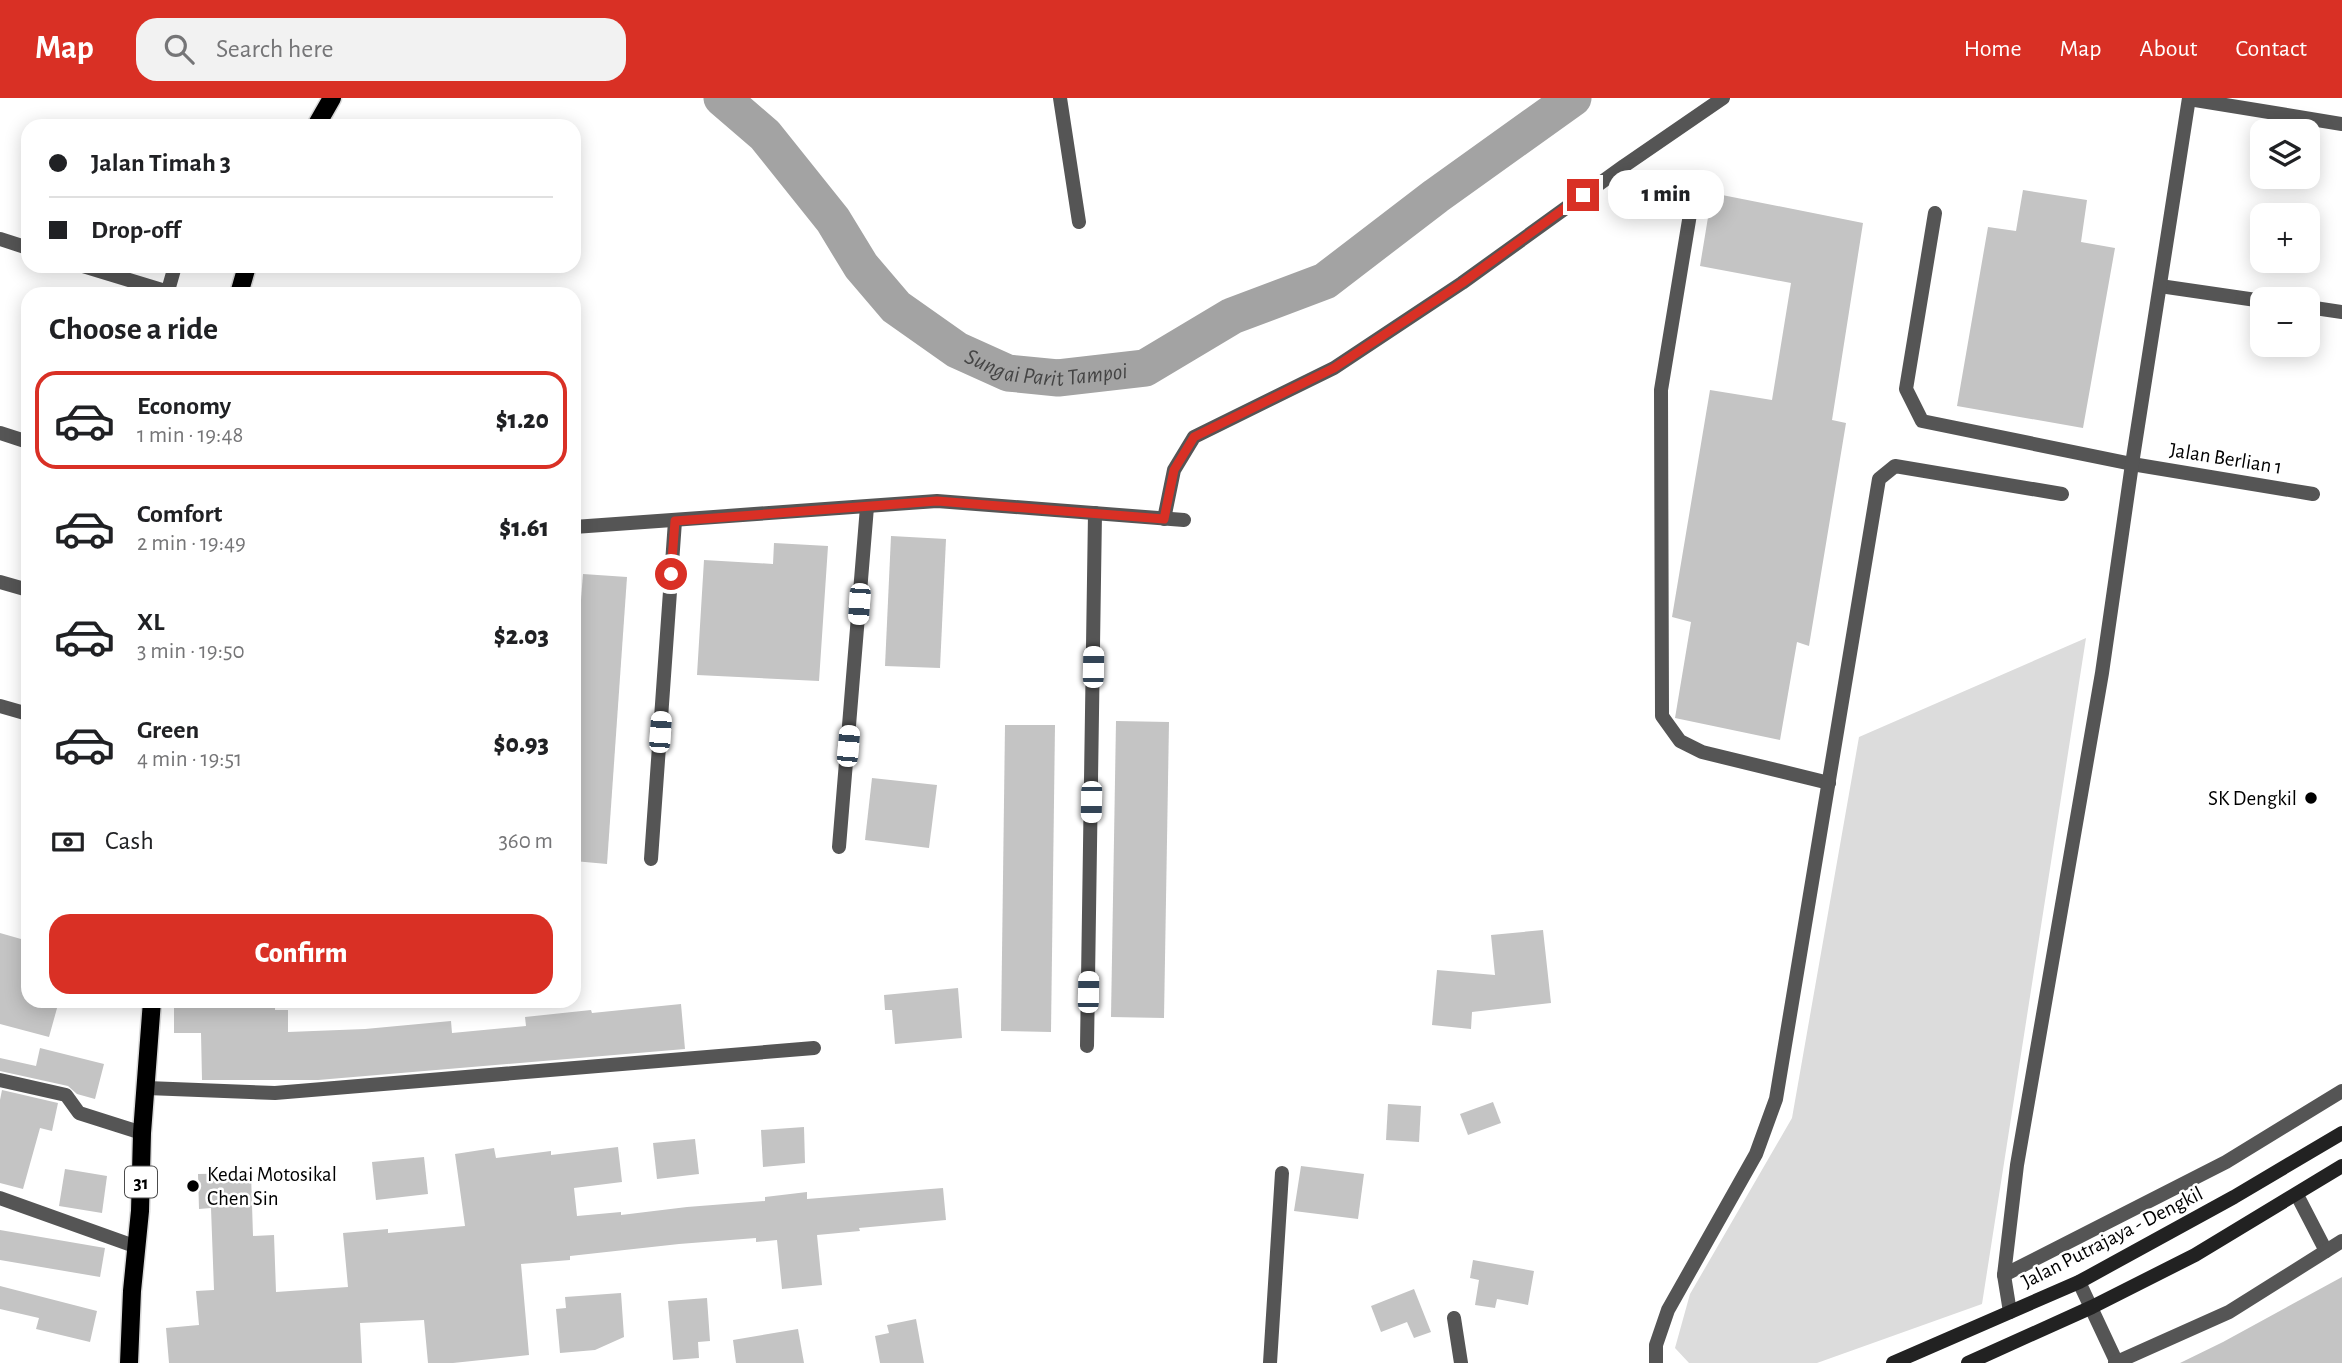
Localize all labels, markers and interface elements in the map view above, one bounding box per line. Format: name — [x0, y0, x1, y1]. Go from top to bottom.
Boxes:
search box — [136, 18, 626, 81]
icon: search — [160, 30, 198, 68]
text: Map — [35, 32, 94, 65]
text: Search here — [216, 36, 334, 62]
text: Home — [1964, 37, 2022, 61]
text: Map — [2060, 37, 2102, 61]
text: About — [2140, 37, 2197, 61]
text: Contact — [2235, 37, 2307, 61]
map controls — [2250, 119, 2320, 357]
button: layers — [2250, 119, 2320, 189]
text: Jalan Timah 3 — [91, 150, 231, 176]
callout: 1 min — [1608, 170, 1723, 220]
route end — [1567, 179, 1599, 211]
text: 1 min — [1642, 183, 1690, 206]
button: + — [2250, 203, 2320, 273]
text: Drop-off — [91, 217, 180, 243]
button: − — [2250, 287, 2320, 357]
text: Choose a ride — [49, 313, 218, 345]
water label: Sungai Parit Tampoi — [961, 345, 1128, 391]
icon: car — [53, 389, 116, 452]
text: Economy — [137, 393, 231, 419]
text: $1.20 — [496, 407, 549, 433]
text: 1 min · 19:48 — [137, 424, 243, 447]
street label: Jalan Berlian 1 — [2168, 439, 2284, 478]
icon: car — [53, 497, 116, 560]
text: Comfort — [137, 501, 222, 527]
text: $1.61 — [499, 515, 549, 541]
text: 2 min · 19:49 — [137, 532, 246, 555]
route start — [655, 558, 687, 590]
car — [848, 582, 871, 626]
icon: car — [53, 605, 116, 668]
text: XL — [137, 609, 164, 635]
text: $2.03 — [494, 623, 549, 649]
text: 3 min · 19:50 — [137, 640, 245, 663]
car — [1083, 646, 1104, 688]
car — [649, 710, 672, 754]
icon: car — [53, 713, 116, 776]
text: Green — [137, 717, 199, 743]
car — [836, 724, 861, 768]
text: $0.93 — [494, 731, 549, 757]
text: 4 min · 19:51 — [137, 748, 242, 771]
car — [1081, 781, 1102, 823]
place label: SK Dengkil — [2208, 788, 2297, 809]
marker: SK Dengkil — [2303, 790, 2319, 806]
icon: cash — [49, 823, 87, 861]
text: Cash — [105, 828, 154, 854]
text: 360 m — [498, 830, 553, 853]
button: Confirm — [49, 914, 553, 994]
car — [1078, 971, 1099, 1013]
place label: Kedai Motosikal Chen Sin — [207, 1164, 337, 1209]
road number: 31 — [125, 1166, 157, 1198]
marker: Kedai Motosikal Chen Sin — [185, 1178, 201, 1194]
street label: Jalan Putrajaya - Dengkil — [2018, 1183, 2206, 1292]

